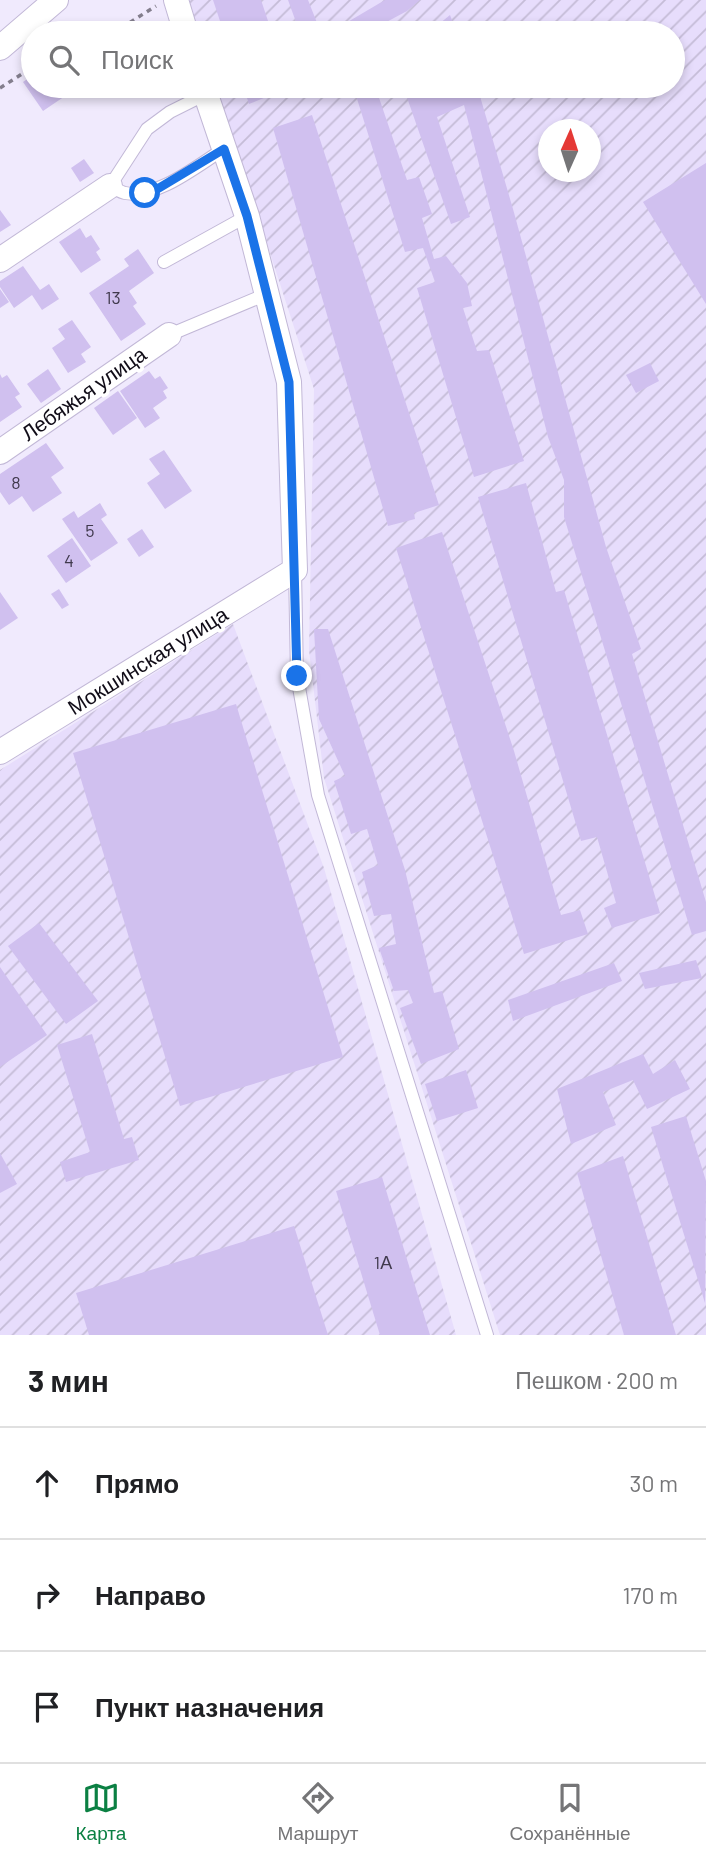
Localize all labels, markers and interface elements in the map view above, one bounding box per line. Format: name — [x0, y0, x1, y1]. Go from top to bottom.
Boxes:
search box — [21, 21, 685, 98]
icon: search — [45, 41, 83, 79]
text: Поиск — [101, 43, 173, 74]
north arrow — [538, 119, 601, 182]
route start — [129, 177, 160, 208]
house number: 13 — [105, 286, 121, 308]
street label: Лебяжья улица — [16, 340, 151, 445]
house number: 8 — [11, 471, 21, 493]
house number: 5 — [85, 519, 95, 541]
house number: 4 — [64, 549, 74, 571]
street label: Мокшинская улица — [63, 600, 232, 719]
route end — [281, 660, 312, 691]
house number: 1А — [374, 1251, 392, 1273]
text: 3 мин — [28, 1362, 109, 1398]
text: Пешком · 200 m — [515, 1366, 678, 1394]
icon: ahead — [28, 1464, 66, 1502]
text: Прямо — [95, 1467, 179, 1498]
text: 30 m — [630, 1469, 678, 1497]
icon: right — [28, 1576, 66, 1614]
text: Направо — [95, 1579, 206, 1610]
text: 170 m — [622, 1581, 678, 1609]
icon: arrive — [28, 1688, 66, 1726]
text: Пункт назначения — [95, 1691, 324, 1722]
tab: Карта — [76, 1779, 126, 1845]
tab: Маршрут — [277, 1779, 358, 1845]
tab: Сохранённые — [509, 1779, 630, 1845]

